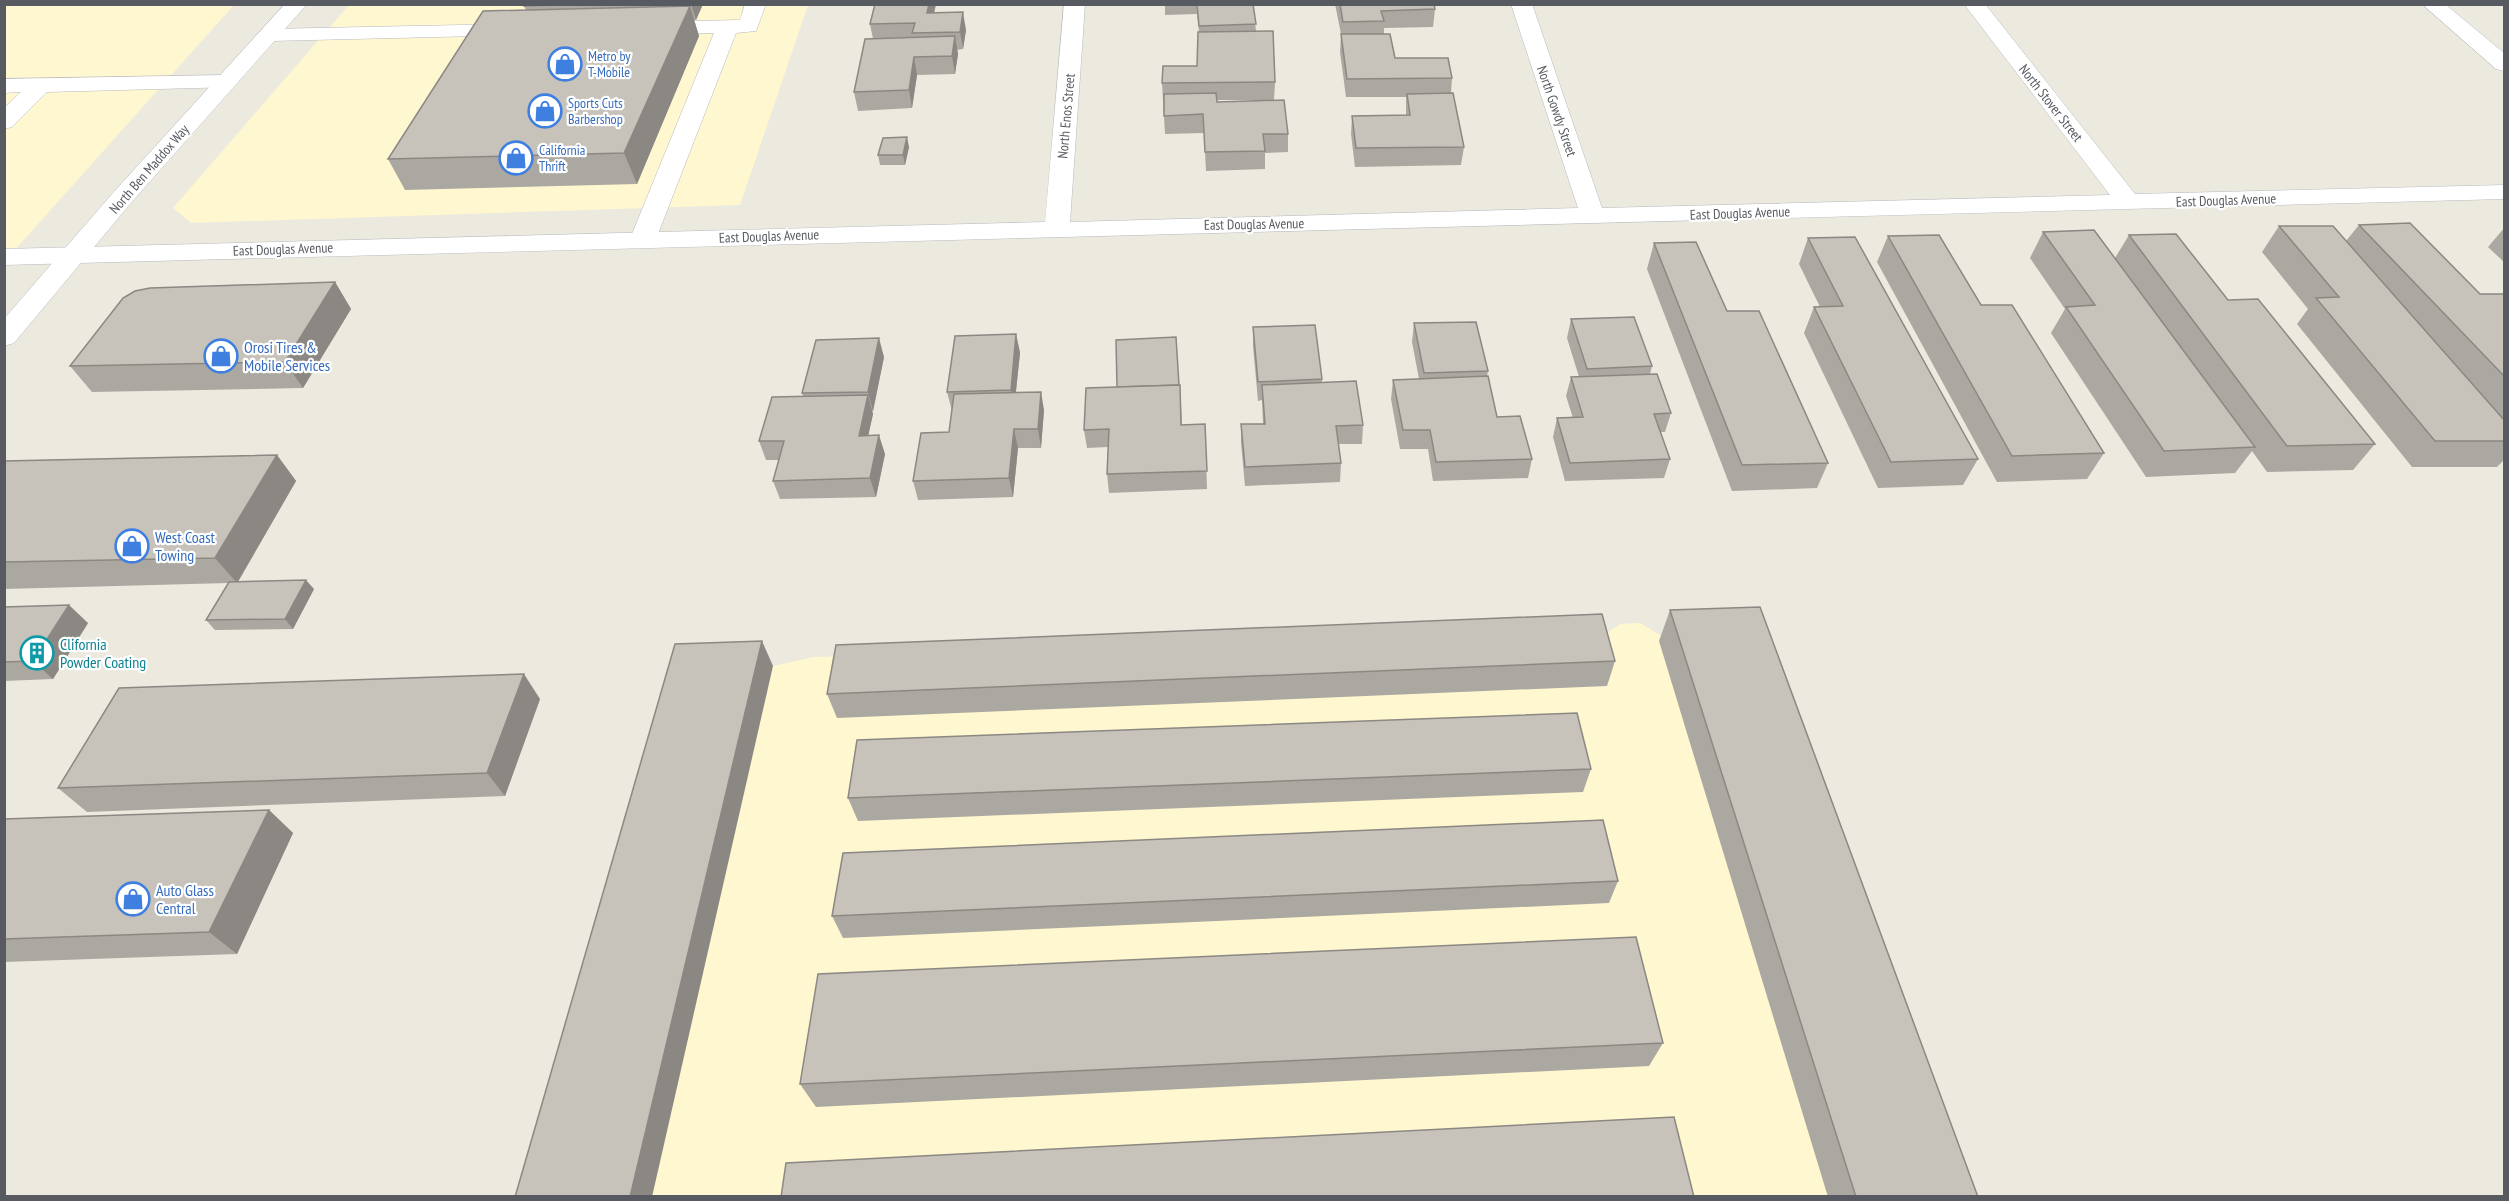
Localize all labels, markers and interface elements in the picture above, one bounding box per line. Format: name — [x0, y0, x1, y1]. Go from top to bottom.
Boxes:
shop icon: Metro by T-Mobile — [547, 46, 583, 82]
place label: Metro by T-Mobile — [588, 47, 631, 81]
street label: North Stover Street — [2015, 61, 2087, 145]
street label: North Gowdy Street — [1533, 63, 1581, 159]
street label: North Enos Street — [1053, 72, 1079, 159]
shop icon: Sports Cuts Barbershop — [527, 93, 563, 129]
place label: Sports Cuts Barbershop — [568, 94, 623, 128]
street label: North Ben Maddox Way — [105, 120, 193, 217]
shop icon: California Thrift — [498, 140, 534, 176]
place label: California Thrift — [539, 141, 585, 175]
street label: East Douglas Avenue — [2176, 189, 2277, 211]
street label: East Douglas Avenue — [1690, 202, 1791, 224]
street label: East Douglas Avenue — [1204, 214, 1304, 234]
street label: East Douglas Avenue — [719, 225, 820, 247]
street label: East Douglas Avenue — [233, 238, 334, 260]
place label: Orosi Tires & Mobile Services — [244, 337, 330, 375]
shop icon: Orosi Tires & Mobile Services — [203, 338, 239, 374]
place label: West Coast Towing — [155, 527, 216, 565]
shop icon: West Coast Towing — [114, 528, 150, 564]
place label: Clifornia Powder Coating — [60, 634, 146, 672]
building icon: Clifornia Powder Coating — [19, 635, 55, 671]
place label: Auto Glass Central — [156, 880, 214, 918]
shop icon: Auto Glass Central — [115, 881, 151, 917]

